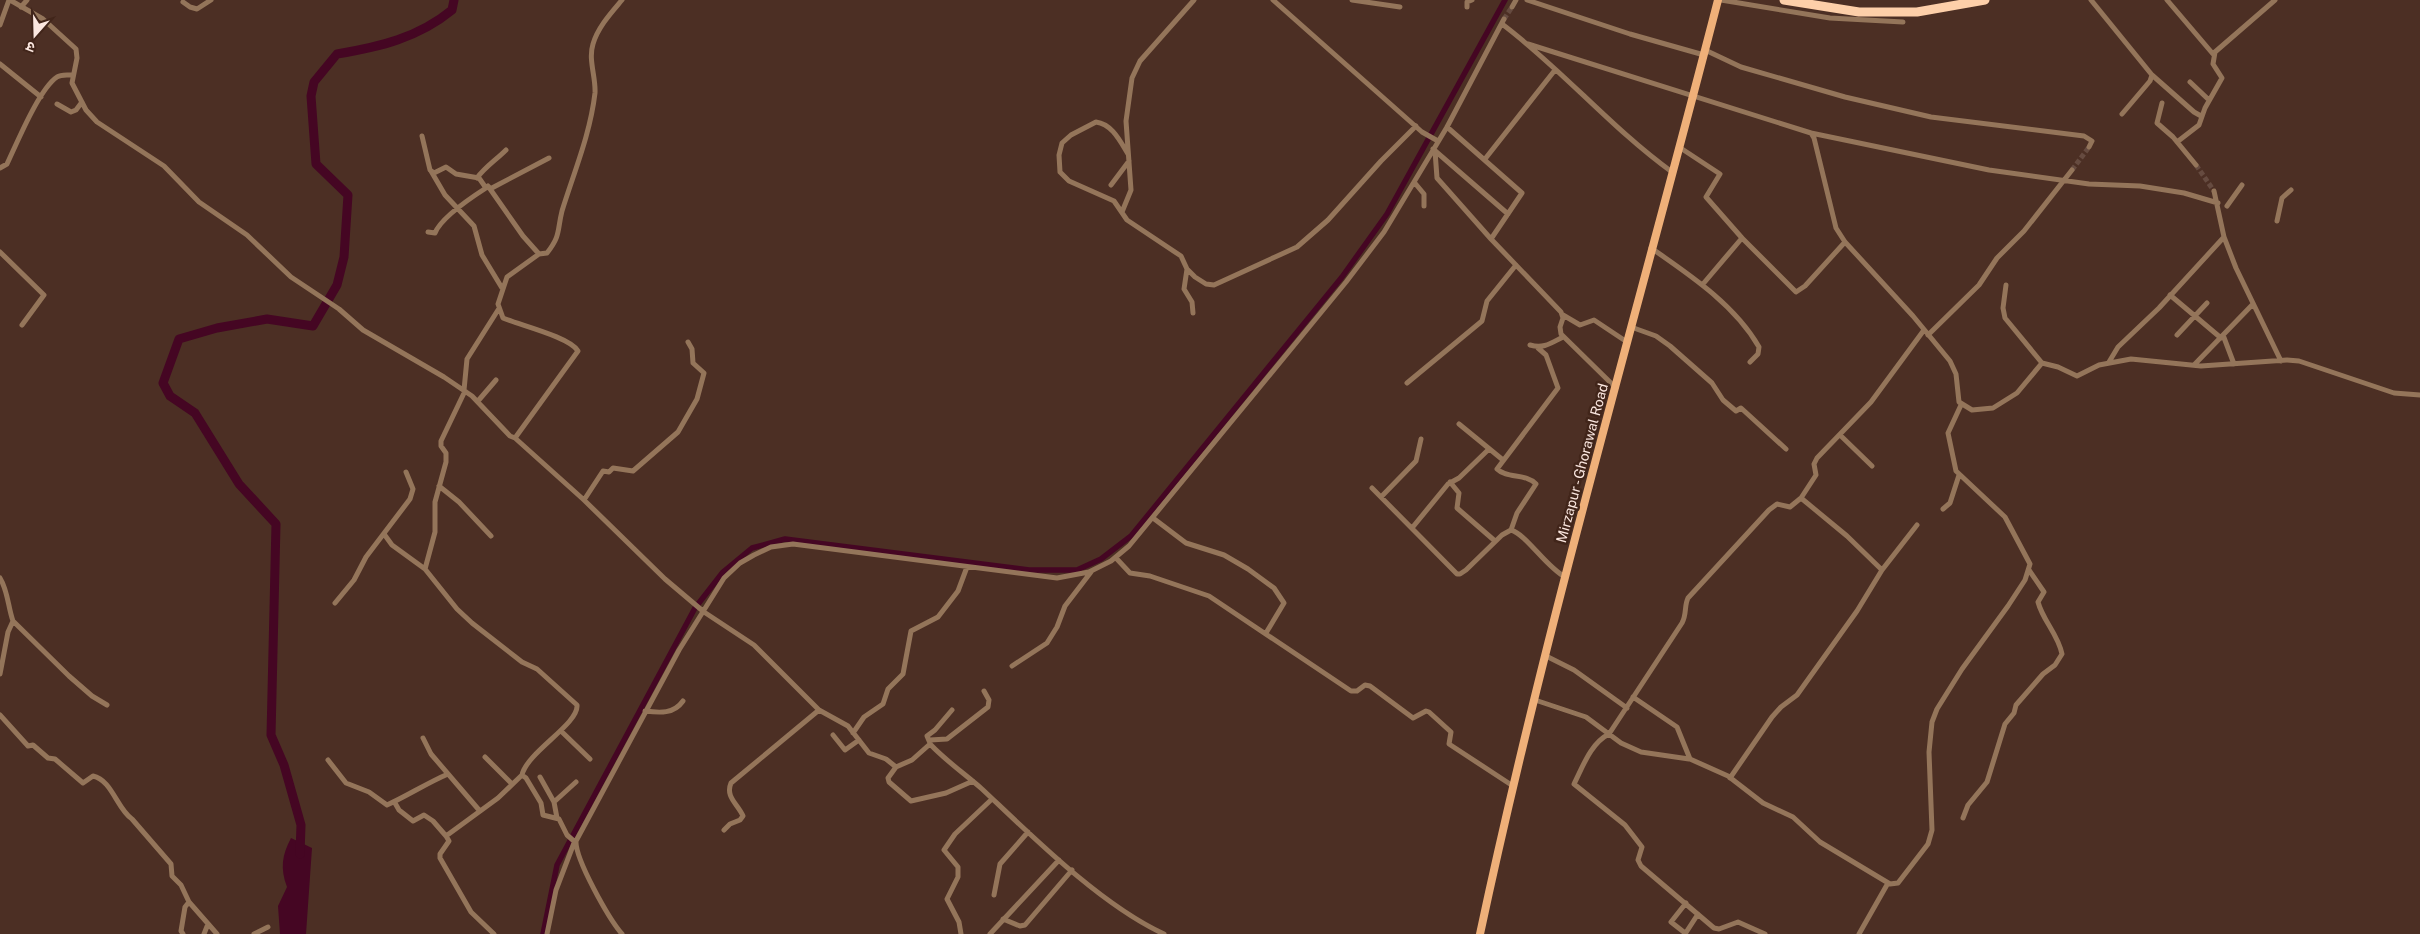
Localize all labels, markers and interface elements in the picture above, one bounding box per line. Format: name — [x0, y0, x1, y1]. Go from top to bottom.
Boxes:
north arrow — [10, 10, 60, 60]
text: उ — [23, 38, 37, 56]
street label: Mirzapur - Ghorawal Road — [1553, 381, 1611, 545]

